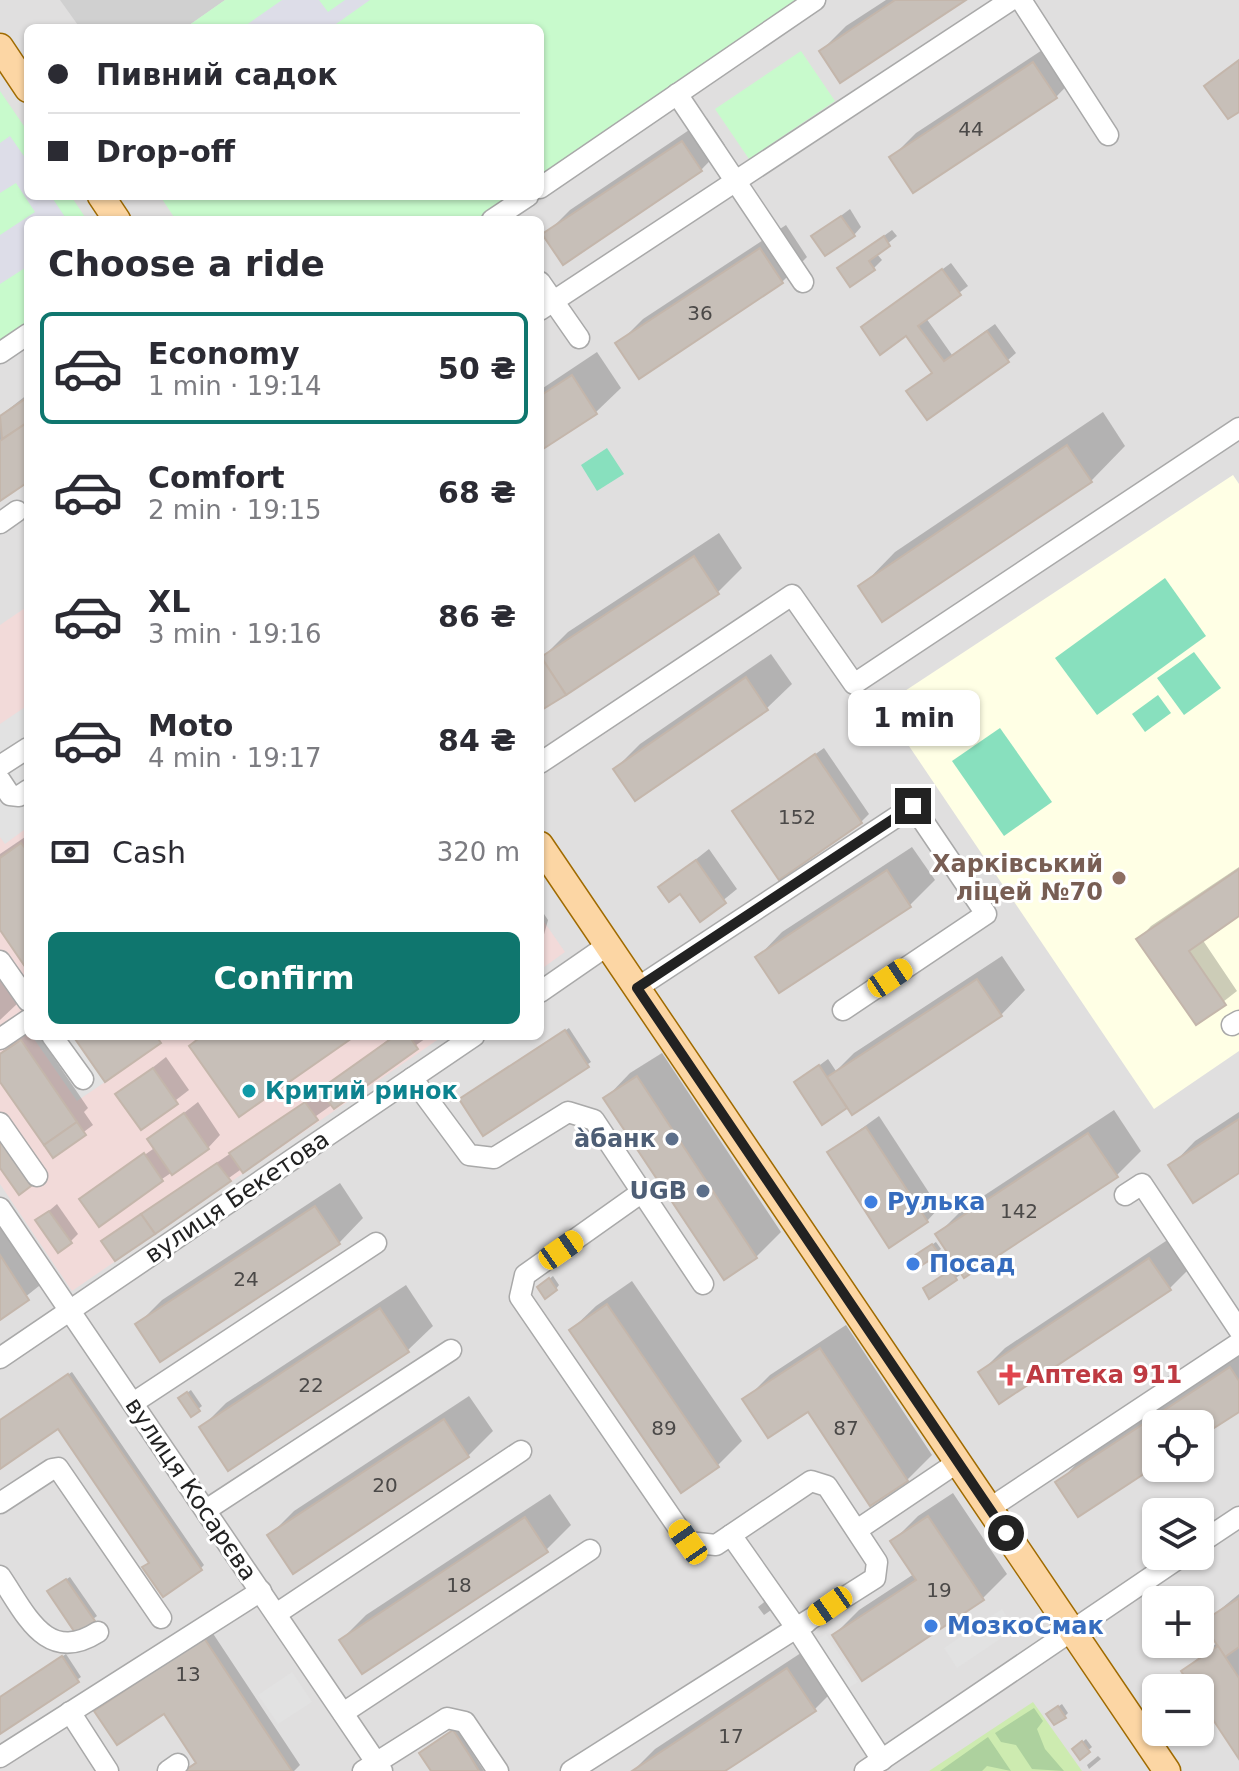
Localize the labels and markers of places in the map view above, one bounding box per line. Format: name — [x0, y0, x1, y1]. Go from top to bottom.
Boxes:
place label: Харківський ліцей №70 — [932, 850, 1103, 906]
marker: Харківський ліцей №70 — [1110, 869, 1128, 887]
place label: Критий ринок — [265, 1077, 458, 1105]
marker: Критий ринок — [240, 1082, 258, 1100]
place label: а̀банк — [574, 1125, 656, 1153]
marker: а̀банк — [663, 1130, 681, 1148]
place label: UGB — [630, 1177, 687, 1205]
marker: UGB — [694, 1182, 712, 1200]
place label: Рулька — [887, 1188, 985, 1216]
marker: Рулька — [862, 1193, 880, 1211]
place label: Посад — [929, 1250, 1015, 1278]
marker: Посад — [904, 1255, 922, 1273]
place label: Аптека 911 — [1026, 1361, 1182, 1389]
marker: Аптека 911 — [1001, 1366, 1019, 1384]
place label: МозкоСмак — [947, 1612, 1104, 1640]
marker: МозкоСмак — [922, 1617, 940, 1635]

